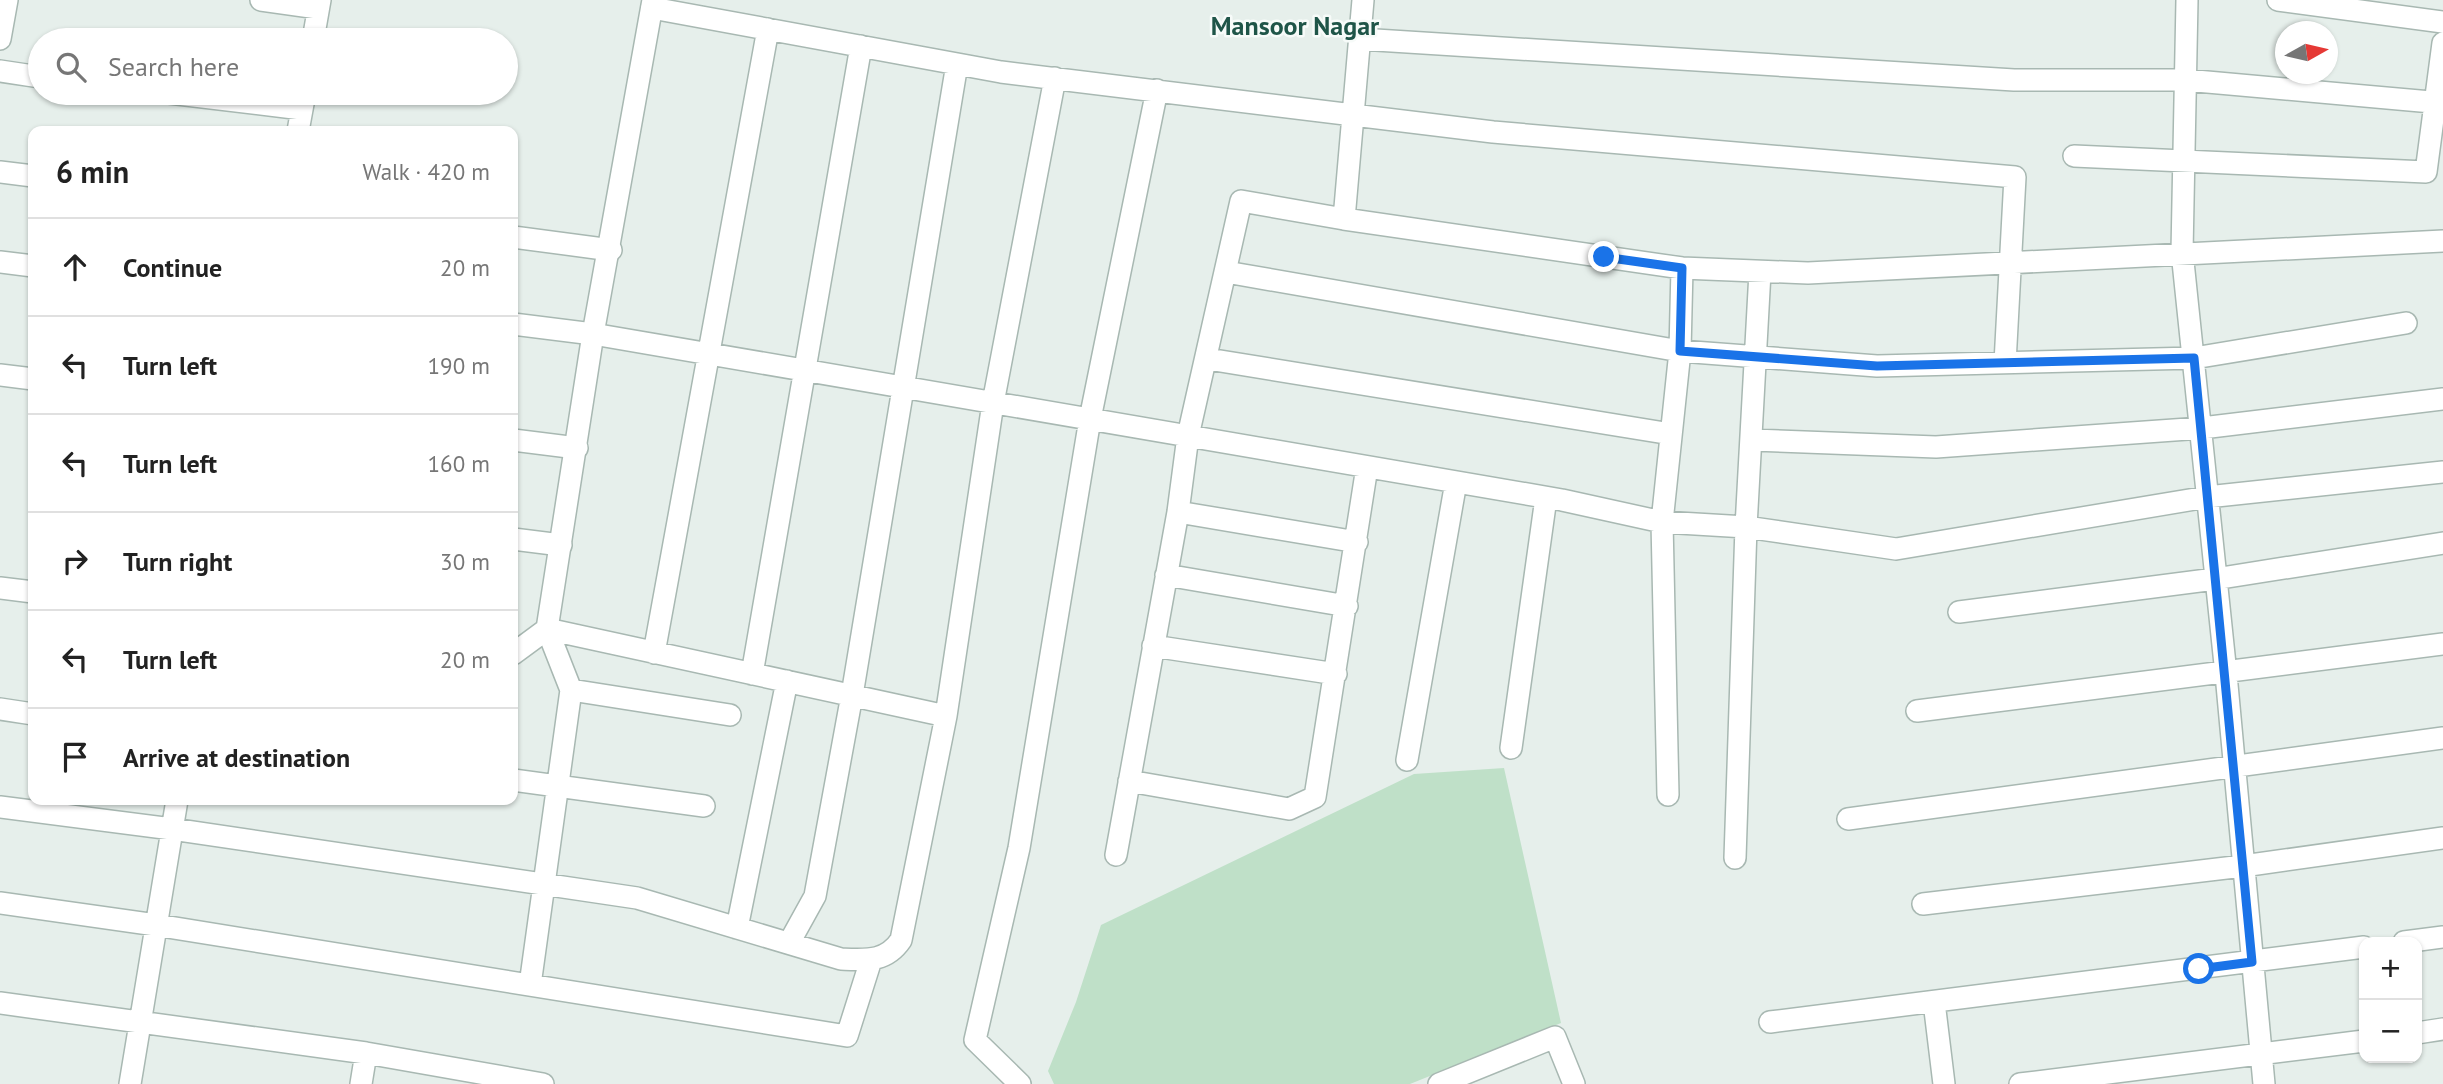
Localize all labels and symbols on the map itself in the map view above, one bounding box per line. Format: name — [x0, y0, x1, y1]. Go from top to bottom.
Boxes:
district label: Mansoor Nagar — [1211, 9, 1380, 42]
north arrow — [2275, 21, 2338, 84]
route end — [1588, 241, 1619, 272]
route start — [2183, 953, 2214, 984]

